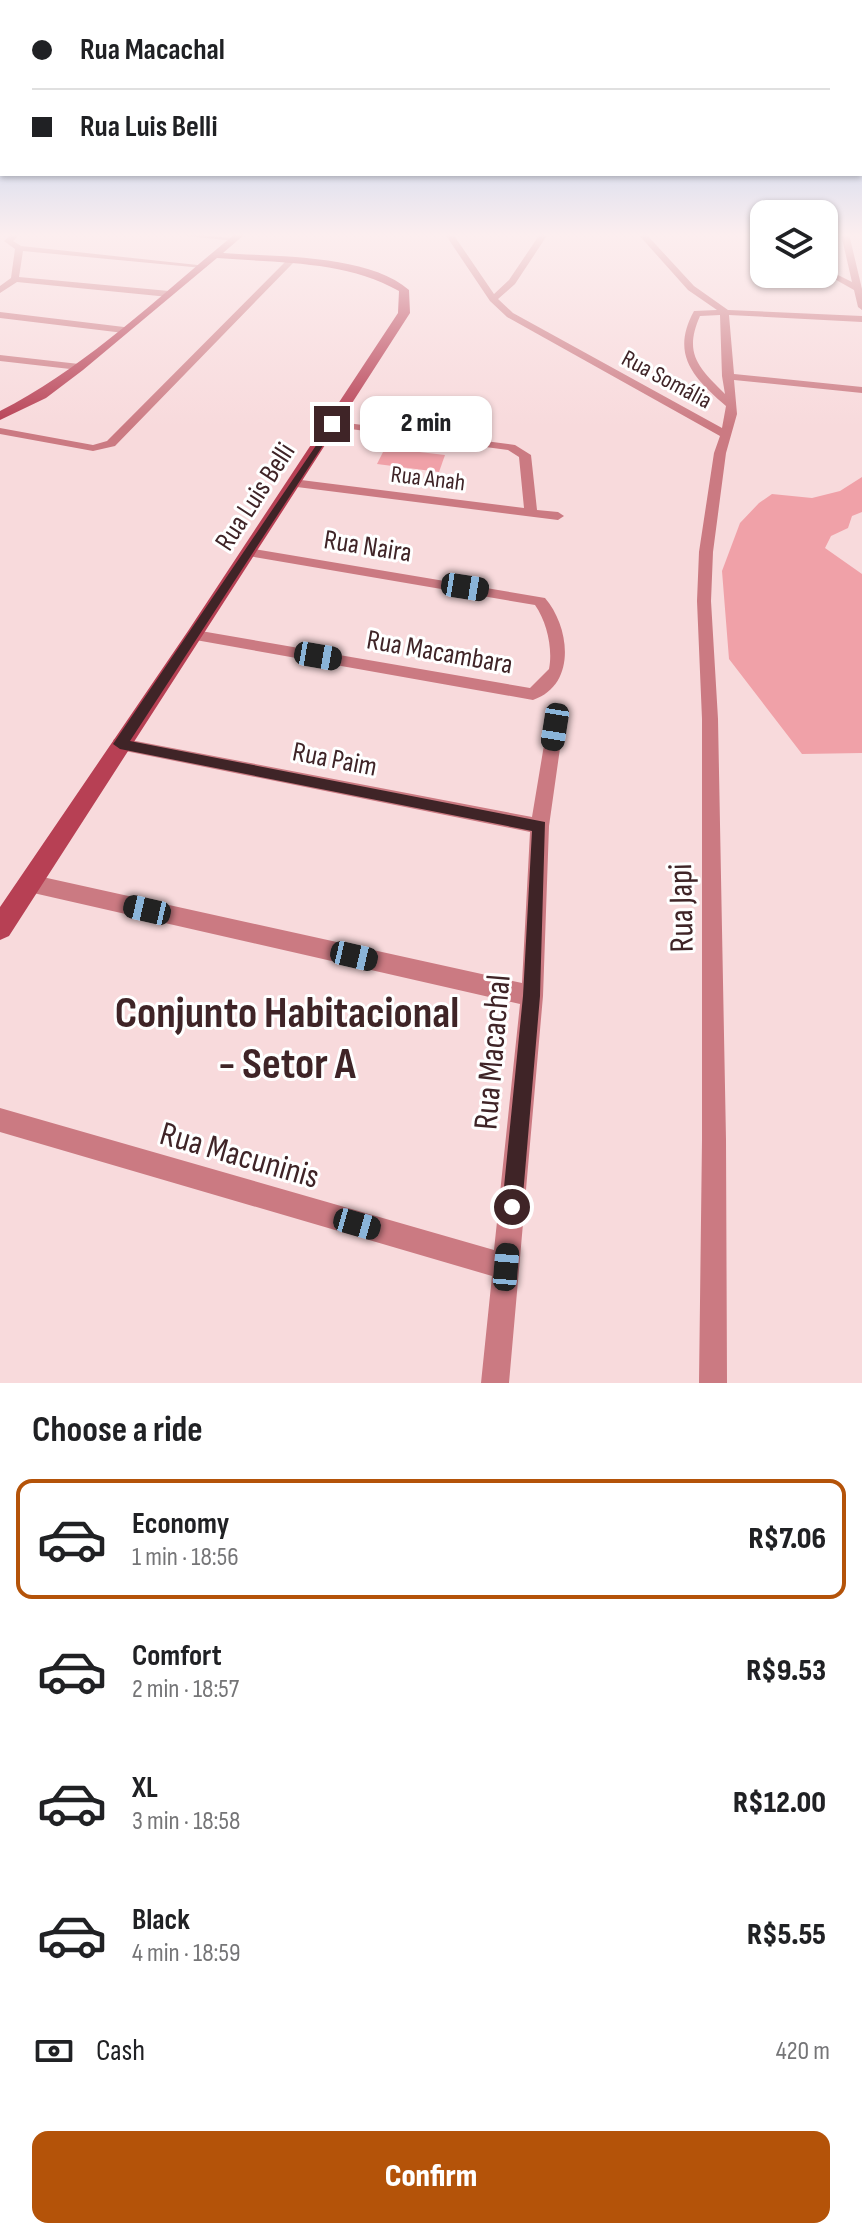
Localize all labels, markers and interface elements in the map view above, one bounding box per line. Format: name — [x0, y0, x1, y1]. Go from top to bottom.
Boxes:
text: Rua Macachal — [80, 32, 225, 68]
text: Rua Luis Belli — [80, 109, 218, 145]
map controls — [750, 200, 838, 288]
button: layers — [750, 200, 838, 288]
street label: Rua Somália — [617, 344, 717, 415]
callout: 2 min — [360, 396, 492, 452]
route end — [314, 406, 350, 442]
text: 2 min — [401, 408, 451, 439]
street label: Rua Luis Belli — [208, 437, 302, 557]
street label: Rua Anah — [389, 460, 467, 497]
street label: Rua Naira — [321, 523, 414, 570]
car — [439, 571, 491, 603]
street label: Rua Macambara — [364, 623, 515, 682]
car — [292, 640, 344, 672]
car — [539, 701, 571, 753]
street label: Rua Paim — [290, 735, 380, 784]
street label: Rua Japi — [660, 863, 703, 953]
car — [121, 893, 173, 927]
car — [328, 939, 380, 973]
street label: Rua Macachal — [465, 973, 520, 1131]
district label: Conjunto Habitacional - Setor A — [115, 987, 459, 1091]
street label: Rua Macuninis — [155, 1113, 324, 1198]
route start — [494, 1189, 530, 1225]
car — [331, 1206, 383, 1242]
car — [492, 1242, 520, 1292]
text: Choose a ride — [32, 1409, 203, 1452]
icon: car — [36, 1503, 108, 1575]
text: Economy — [132, 1506, 229, 1542]
text: R$7.06 — [749, 1521, 826, 1557]
text: 1 min · 18:56 — [132, 1542, 239, 1573]
icon: car — [36, 1635, 108, 1707]
text: Comfort — [132, 1638, 222, 1674]
text: R$9.53 — [746, 1653, 826, 1689]
text: 2 min · 18:57 — [132, 1674, 239, 1705]
icon: car — [36, 1767, 108, 1839]
text: XL — [132, 1770, 158, 1806]
text: R$12.00 — [733, 1785, 826, 1821]
text: 3 min · 18:58 — [132, 1806, 240, 1837]
icon: car — [36, 1899, 108, 1971]
text: Black — [132, 1902, 190, 1938]
text: R$5.55 — [747, 1917, 826, 1953]
text: 4 min · 18:59 — [132, 1938, 240, 1969]
icon: cash — [32, 2029, 76, 2073]
text: Cash — [96, 2033, 145, 2069]
text: 420 m — [776, 2036, 830, 2067]
button: Confirm — [32, 2131, 830, 2223]

